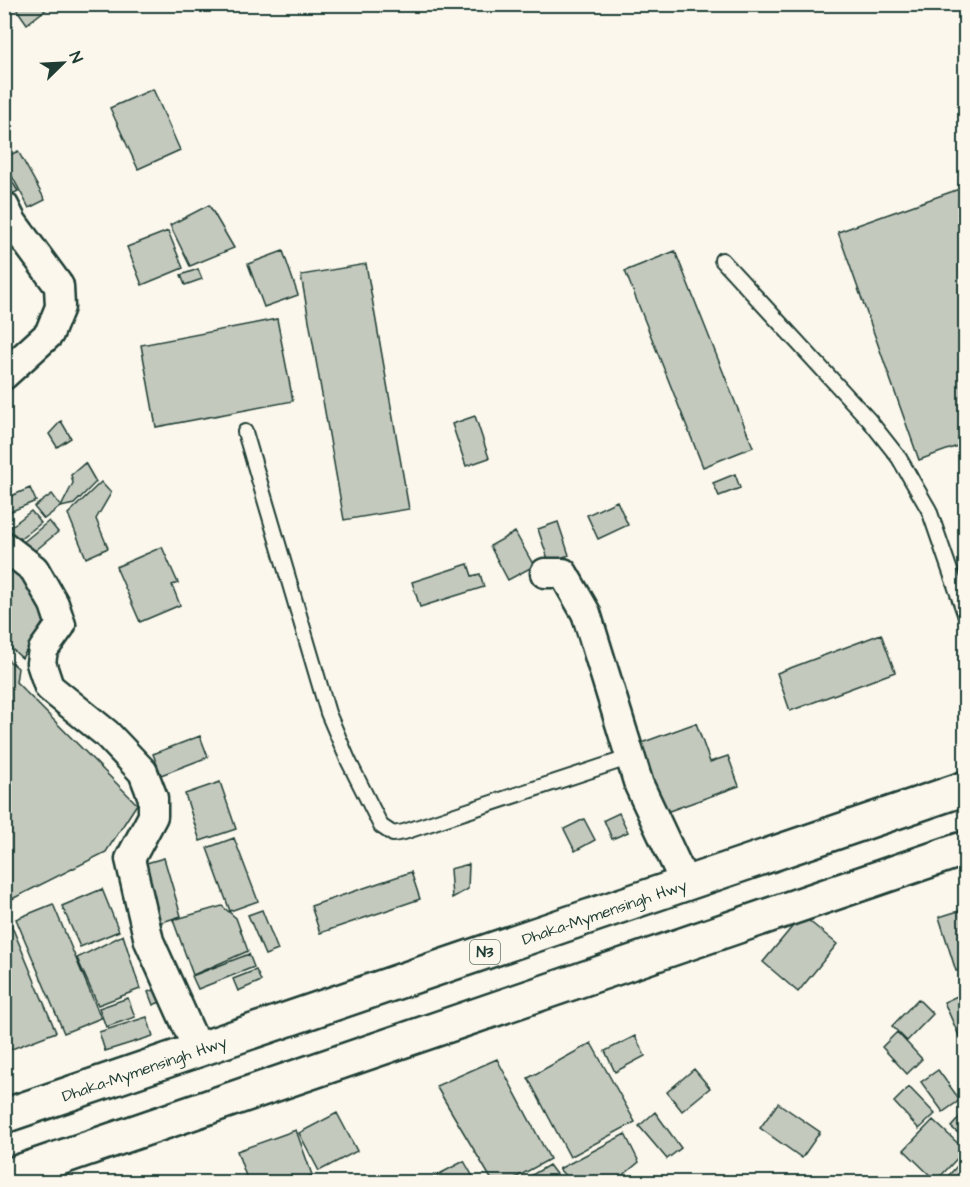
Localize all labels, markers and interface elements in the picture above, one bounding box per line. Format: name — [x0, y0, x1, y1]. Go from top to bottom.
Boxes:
north arrow — [33, 33, 93, 93]
text: N — [64, 48, 88, 66]
street label: Dhaka-Mymensingh Hwy — [519, 874, 690, 951]
road number: N3 — [470, 940, 500, 964]
street label: Dhaka-Mymensingh Hwy — [59, 1031, 230, 1108]

